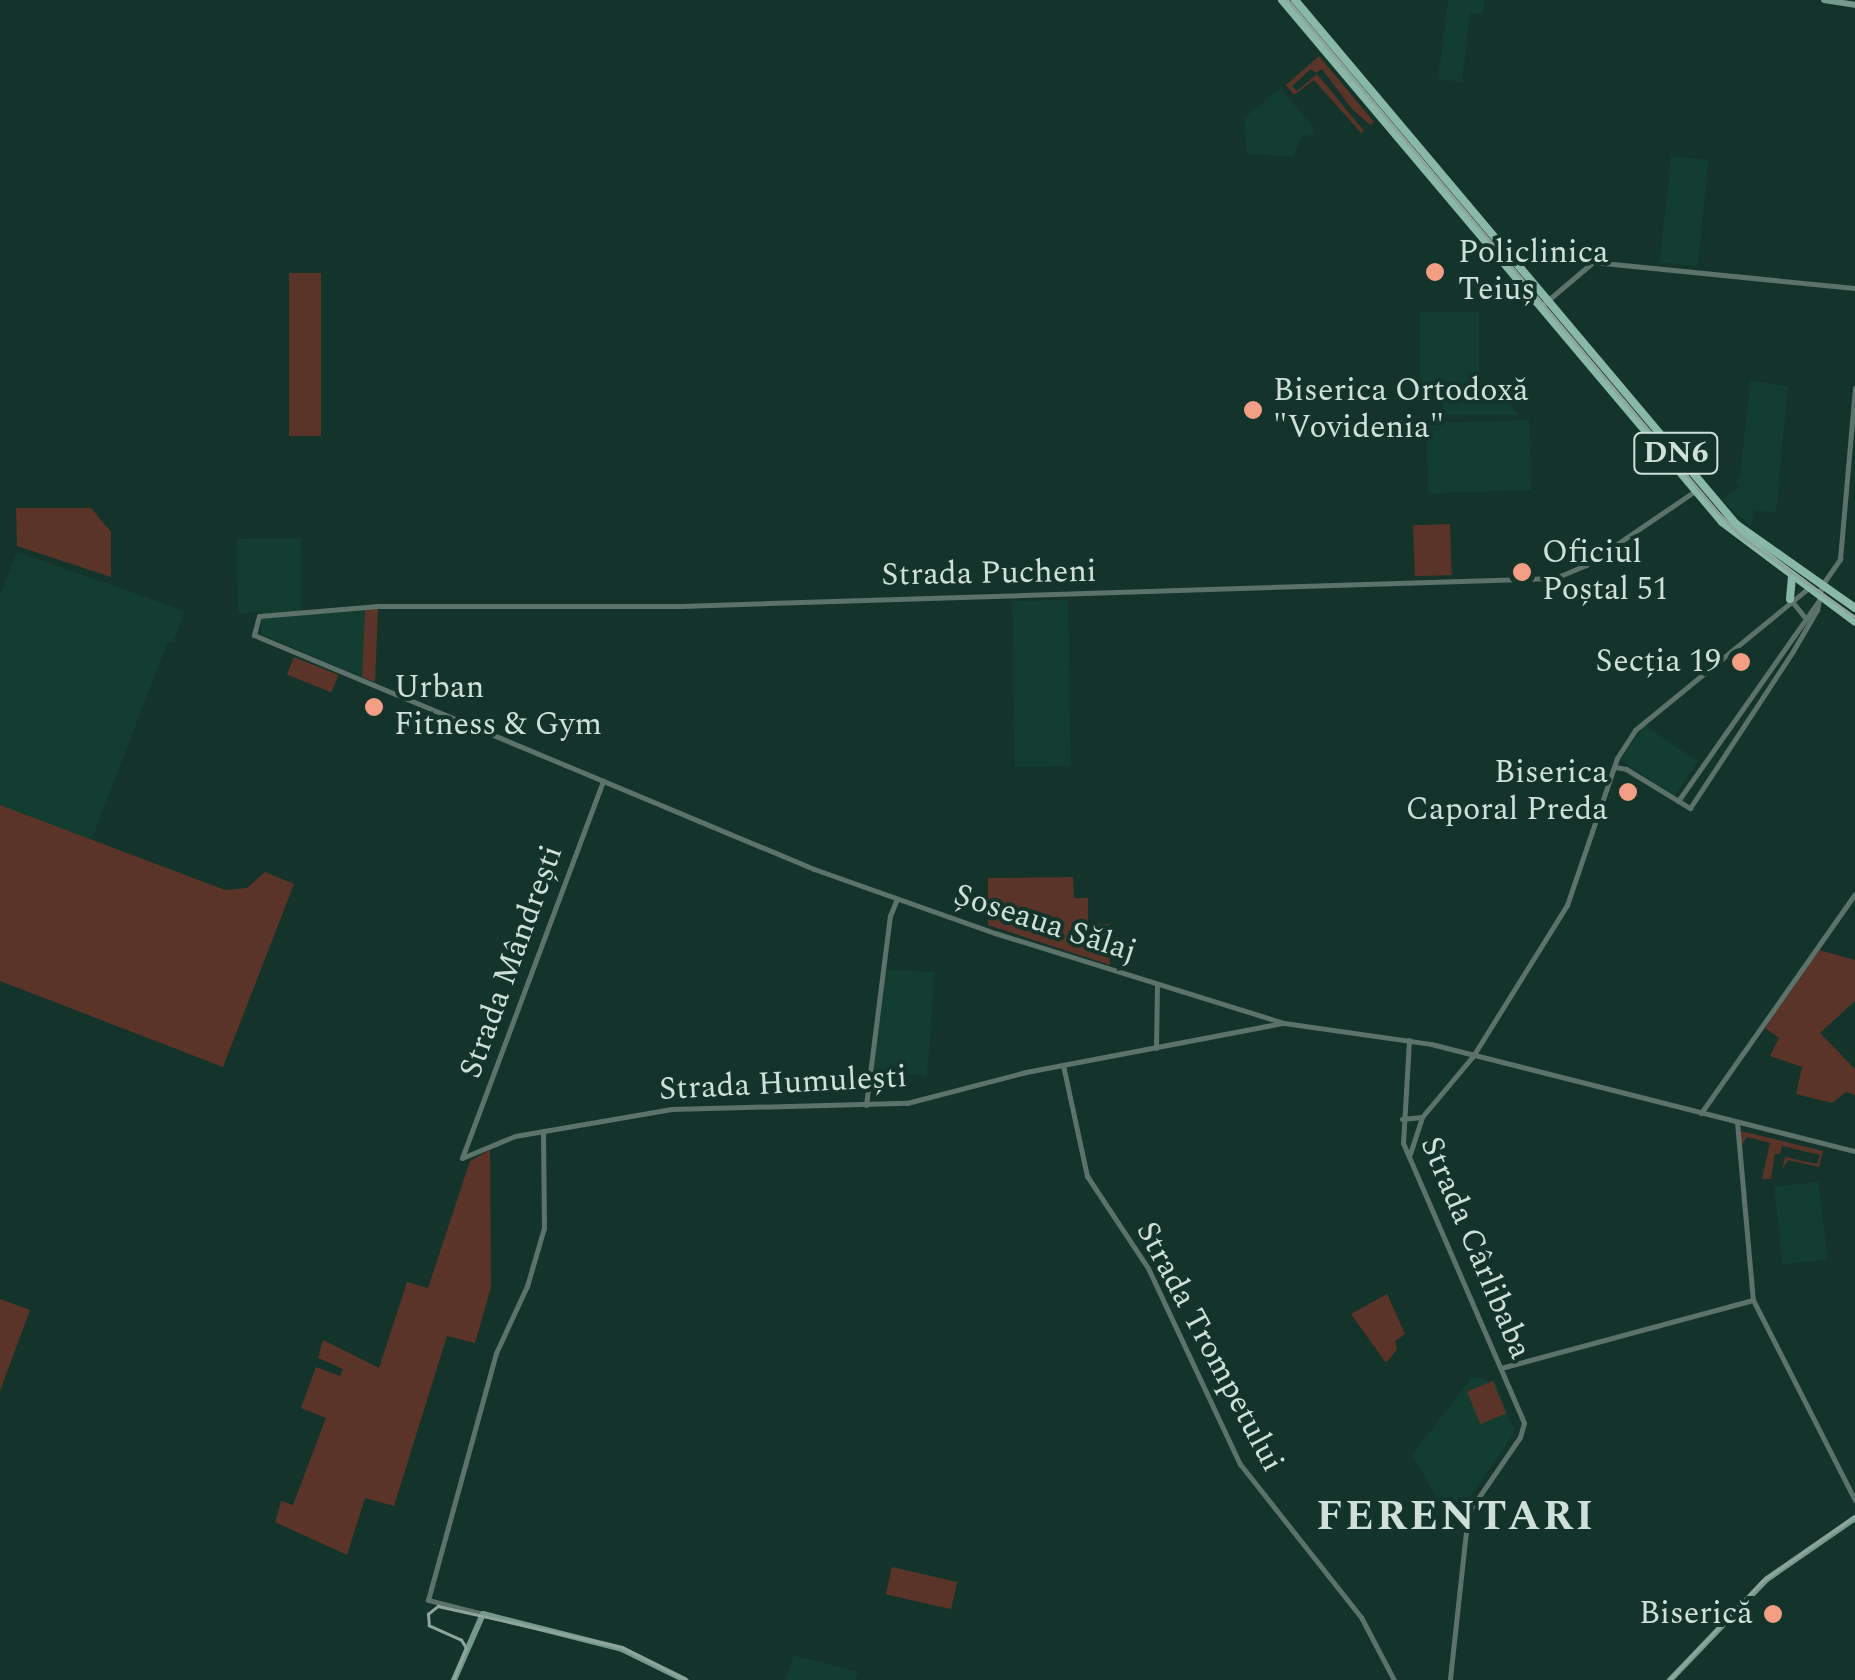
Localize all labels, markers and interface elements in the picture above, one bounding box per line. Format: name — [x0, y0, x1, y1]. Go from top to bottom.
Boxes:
place label: Policlinica Teiuș — [1458, 235, 1609, 310]
marker: Policlinica Teiuș — [1422, 259, 1448, 285]
place label: Biserica Ortodoxă "Vovidenia" — [1273, 373, 1529, 448]
marker: Biserica Ortodoxă "Vovidenia" — [1242, 399, 1264, 421]
road number: DN6 — [1631, 428, 1721, 478]
place label: Oficiul Poștal 51 — [1542, 535, 1669, 610]
street label: Strada Pucheni — [881, 553, 1097, 595]
marker: Oficiul Poștal 51 — [1511, 561, 1533, 583]
place label: Secția 19 — [1596, 643, 1721, 681]
marker: Secția 19 — [1730, 651, 1752, 673]
place label: Urban Fitness & Gym — [394, 670, 602, 745]
marker: Urban Fitness & Gym — [363, 696, 385, 718]
place label: Biserica Caporal Preda — [1406, 755, 1608, 830]
marker: Biserica Caporal Preda — [1617, 781, 1639, 803]
street label: Strada Mândrești — [452, 840, 572, 1084]
street label: Șoseaua Sălaj — [949, 876, 1141, 972]
street label: Strada Humulești — [658, 1058, 908, 1110]
street label: Strada Cârlibaba — [1411, 1131, 1539, 1365]
street label: Strada Trompetului — [1127, 1215, 1291, 1479]
district label: FERENTARI — [1316, 1492, 1596, 1542]
place label: Biserică — [1639, 1595, 1753, 1633]
marker: Biserică — [1762, 1603, 1784, 1625]

